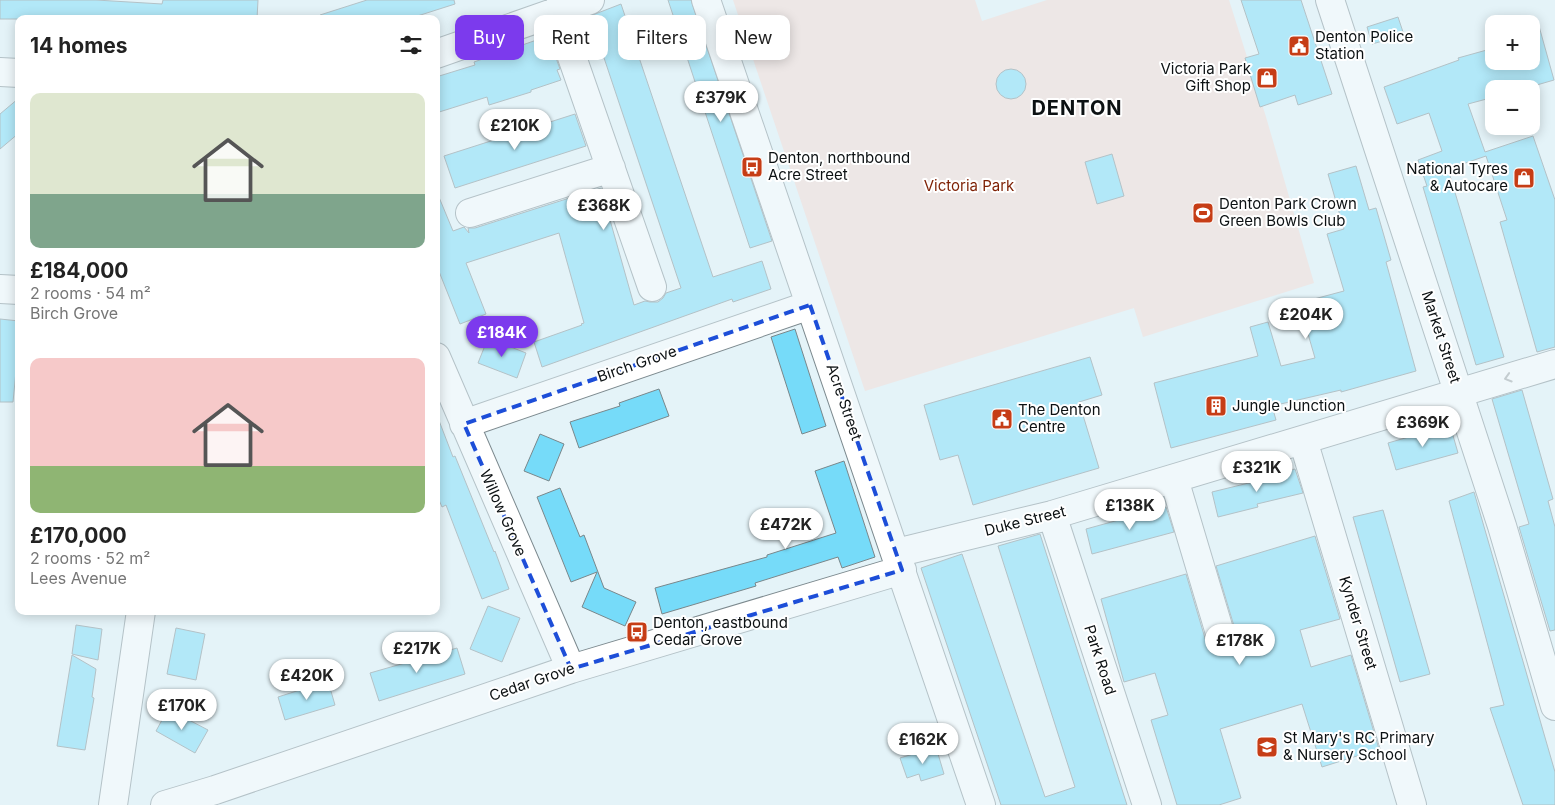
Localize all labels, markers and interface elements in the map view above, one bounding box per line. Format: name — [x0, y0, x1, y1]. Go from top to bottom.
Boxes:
chip: Buy — [455, 15, 524, 60]
chip: Rent — [534, 15, 608, 60]
chip: Filters — [618, 15, 706, 60]
chip: New — [716, 15, 790, 60]
map controls — [1485, 15, 1540, 135]
button: + — [1485, 15, 1540, 70]
place label: Denton Police Station — [1315, 27, 1413, 63]
icon: filters — [397, 31, 425, 59]
text: 14 homes — [30, 33, 128, 58]
public building icon: Denton Police Station — [1287, 34, 1311, 58]
place label: Victoria Park Gift Shop — [1160, 59, 1252, 95]
shop icon: Victoria Park Gift Shop — [1255, 66, 1279, 90]
pin: £379K — [686, 80, 756, 123]
button: − — [1485, 80, 1540, 135]
text: £379K — [695, 87, 747, 107]
district label: DENTON — [1031, 96, 1123, 120]
pin: £210K — [480, 108, 550, 151]
text: £210K — [490, 115, 540, 135]
icon: home — [183, 125, 273, 215]
place label: Denton, northbound Acre Street — [768, 148, 910, 184]
bus stop icon: Denton, northbound Acre Street — [740, 155, 764, 179]
place label: National Tyres & Autocare — [1406, 159, 1508, 195]
shop icon: National Tyres & Autocare — [1512, 166, 1536, 190]
park label: Victoria Park — [924, 176, 1015, 195]
pin: £368K — [569, 188, 639, 231]
place label: Denton Park Crown Green Bowls Club — [1219, 194, 1357, 230]
text: £368K — [578, 195, 630, 215]
sports icon: Denton Park Crown Green Bowls Club — [1191, 201, 1215, 225]
text: £184,000 — [30, 258, 129, 283]
text: 2 rooms · 54 m² — [30, 283, 151, 303]
street label: Market Street — [1418, 288, 1465, 385]
pin: £204K — [1271, 298, 1341, 340]
text: Birch Grove — [30, 303, 118, 323]
text: £204K — [1279, 304, 1333, 324]
pin: £184K — [467, 316, 537, 358]
text: £184K — [477, 322, 527, 342]
street label: Birch Grove — [595, 341, 679, 386]
street label: Acre Street — [823, 361, 866, 443]
one-way arrow — [1505, 373, 1513, 383]
icon: home — [183, 390, 273, 480]
building icon: Jungle Junction — [1204, 394, 1228, 418]
place label: Jungle Junction — [1232, 396, 1345, 415]
place label: The Denton Centre — [1018, 400, 1101, 436]
pin: £369K — [1388, 406, 1458, 448]
public building icon: The Denton Centre — [990, 407, 1014, 431]
text: £369K — [1397, 412, 1449, 432]
pin: £321K — [1222, 450, 1292, 493]
text: £321K — [1232, 457, 1282, 477]
street label: Willow Grove — [476, 466, 531, 559]
pin: £138K — [1095, 488, 1165, 531]
text: £138K — [1105, 495, 1155, 515]
street label: Duke Street — [982, 501, 1067, 540]
pin: £472K — [751, 508, 821, 550]
text: £472K — [760, 514, 812, 534]
text: £170,000 — [30, 523, 127, 548]
text: 2 rooms · 52 m² — [30, 548, 150, 568]
text: Lees Avenue — [30, 568, 127, 588]
street label: Kynder Street — [1335, 574, 1382, 672]
place label: Denton, eastbound Cedar Grove — [653, 613, 788, 649]
bus stop icon: Denton, eastbound Cedar Grove — [625, 620, 649, 644]
street label: Park Road — [1080, 622, 1121, 697]
pin: £178K — [1205, 624, 1275, 666]
text: £178K — [1216, 630, 1264, 650]
pin: £217K — [382, 632, 452, 674]
text: £217K — [393, 638, 441, 658]
pin: £420K — [272, 658, 342, 701]
street label: Cedar Grove — [486, 658, 577, 705]
text: £420K — [280, 665, 334, 685]
pin: £170K — [147, 688, 217, 731]
text: £170K — [158, 695, 206, 715]
pin: £162K — [888, 722, 958, 765]
place label: St Mary's RC Primary & Nursery School — [1283, 728, 1435, 764]
text: £162K — [898, 729, 948, 749]
school or university icon: St Mary's RC Primary & Nursery School — [1255, 735, 1279, 759]

